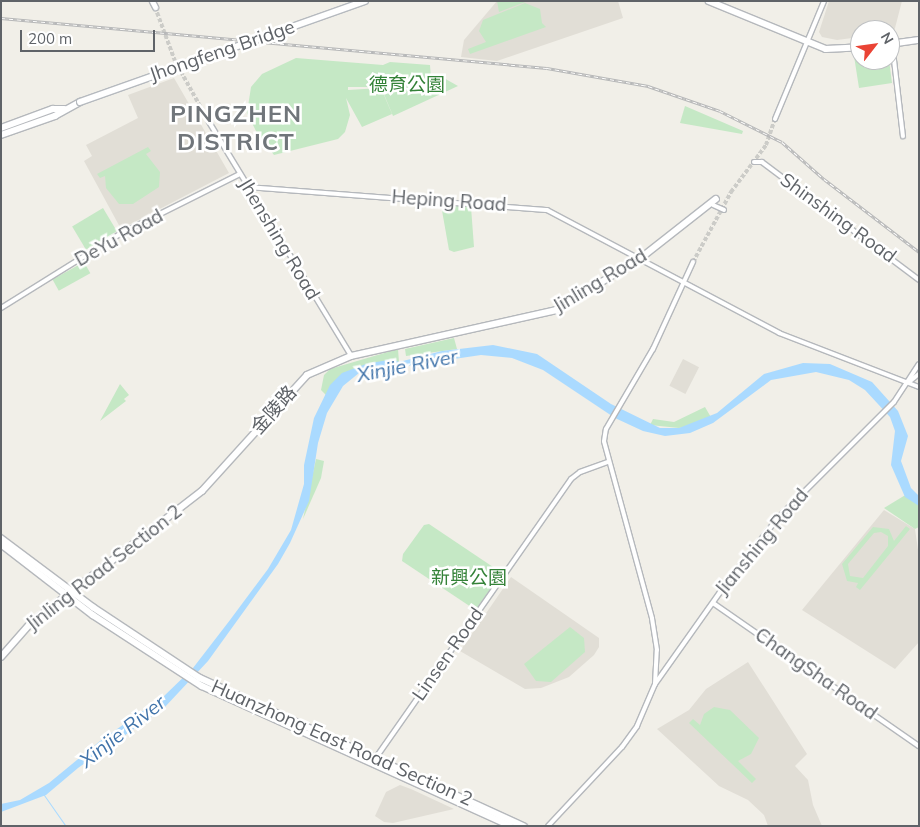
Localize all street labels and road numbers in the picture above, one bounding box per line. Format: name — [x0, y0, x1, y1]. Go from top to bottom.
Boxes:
street label: Jhongfeng Bridge — [146, 15, 298, 87]
street label: Shinshing Road — [776, 168, 900, 268]
street label: Jhenshing Road — [234, 174, 324, 304]
street label: Heping Road — [391, 186, 507, 216]
street label: DeYu Road — [71, 204, 167, 272]
street label: Jinling Road — [549, 244, 651, 318]
street label: 金陵路 — [246, 381, 302, 439]
street label: Jianshing Road — [711, 484, 813, 600]
street label: Jinling Road Section 2 — [22, 500, 186, 636]
street label: Linsen Road — [408, 603, 488, 705]
street label: ChangSha Road — [750, 623, 882, 725]
street label: Huanzhong East Road Section 2 — [208, 675, 476, 811]

